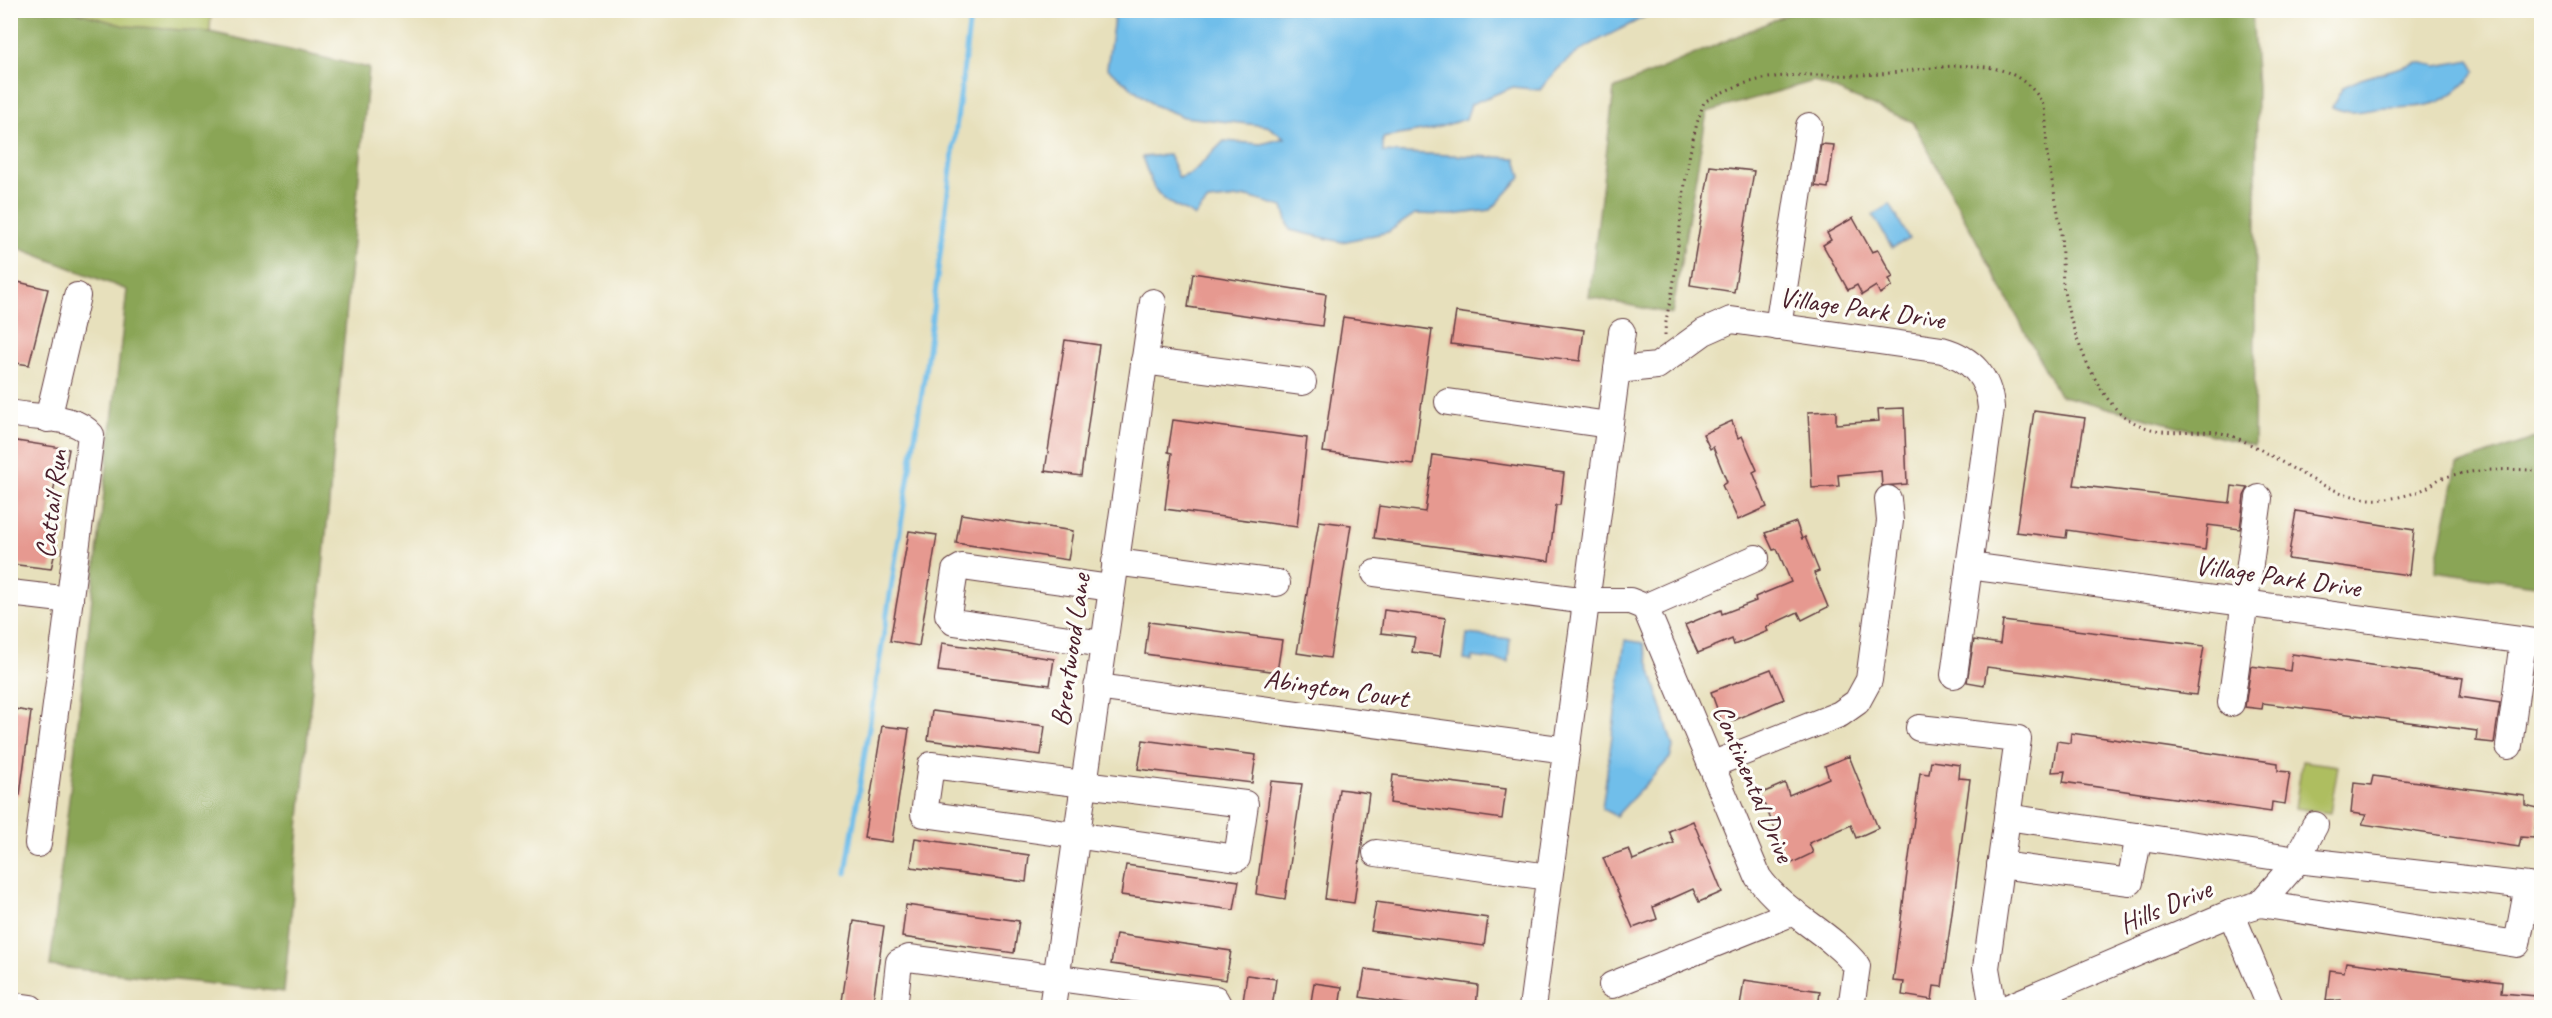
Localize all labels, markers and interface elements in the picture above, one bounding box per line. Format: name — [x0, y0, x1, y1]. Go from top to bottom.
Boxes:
street label: Village Park Drive — [1777, 279, 1949, 337]
street label: Cattail Run — [27, 446, 75, 560]
street label: Village Park Drive — [2193, 547, 2365, 605]
street label: Brentwood Lane — [1042, 570, 1098, 728]
street label: Abington Court — [1262, 661, 1413, 716]
street label: Continental Drive — [1705, 699, 1804, 869]
street label: Hills Drive — [2113, 870, 2218, 941]

